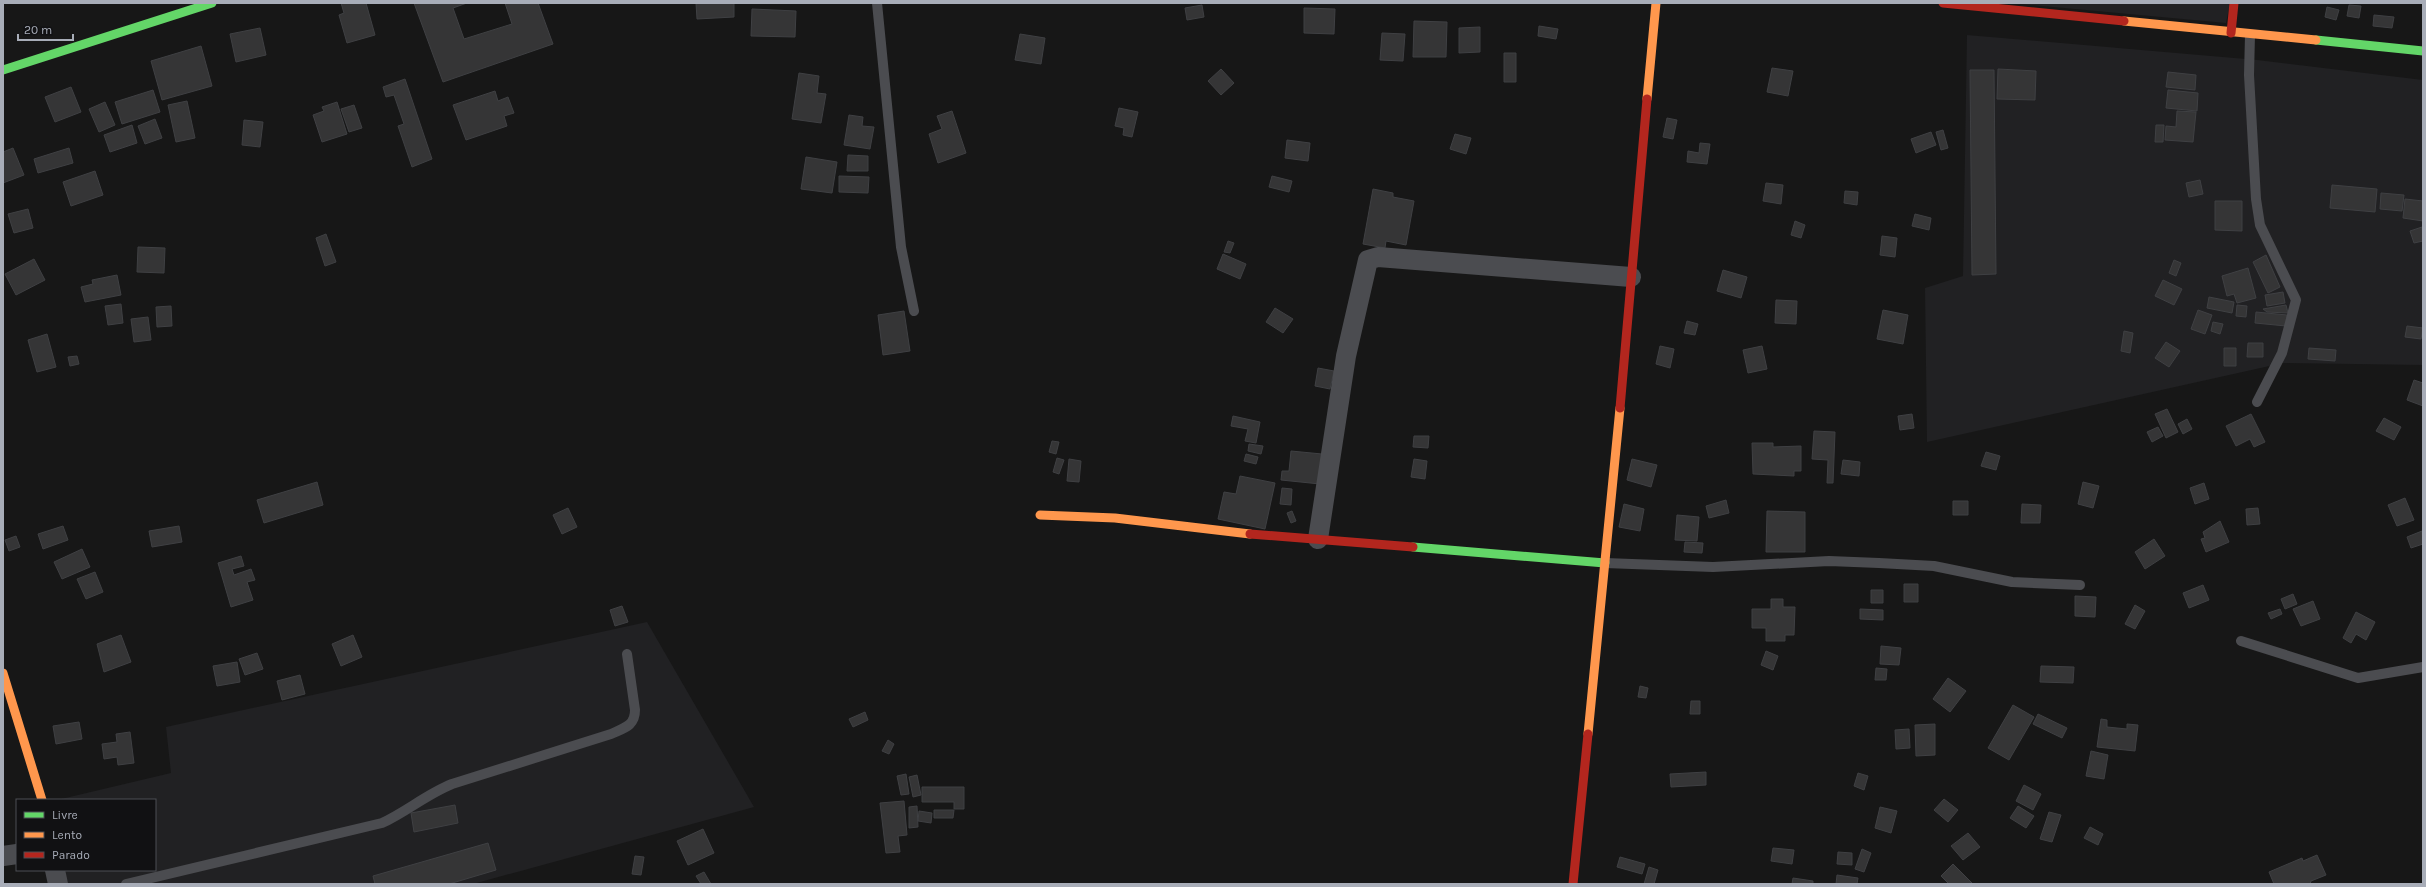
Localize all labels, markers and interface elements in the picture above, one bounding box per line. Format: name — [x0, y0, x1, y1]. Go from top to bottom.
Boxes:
scale bar — [18, 16, 73, 42]
text: 20 m — [24, 23, 52, 37]
legend — [16, 799, 156, 871]
text: Livre — [52, 808, 78, 822]
text: Lento — [52, 828, 82, 842]
text: Parado — [52, 848, 90, 862]

